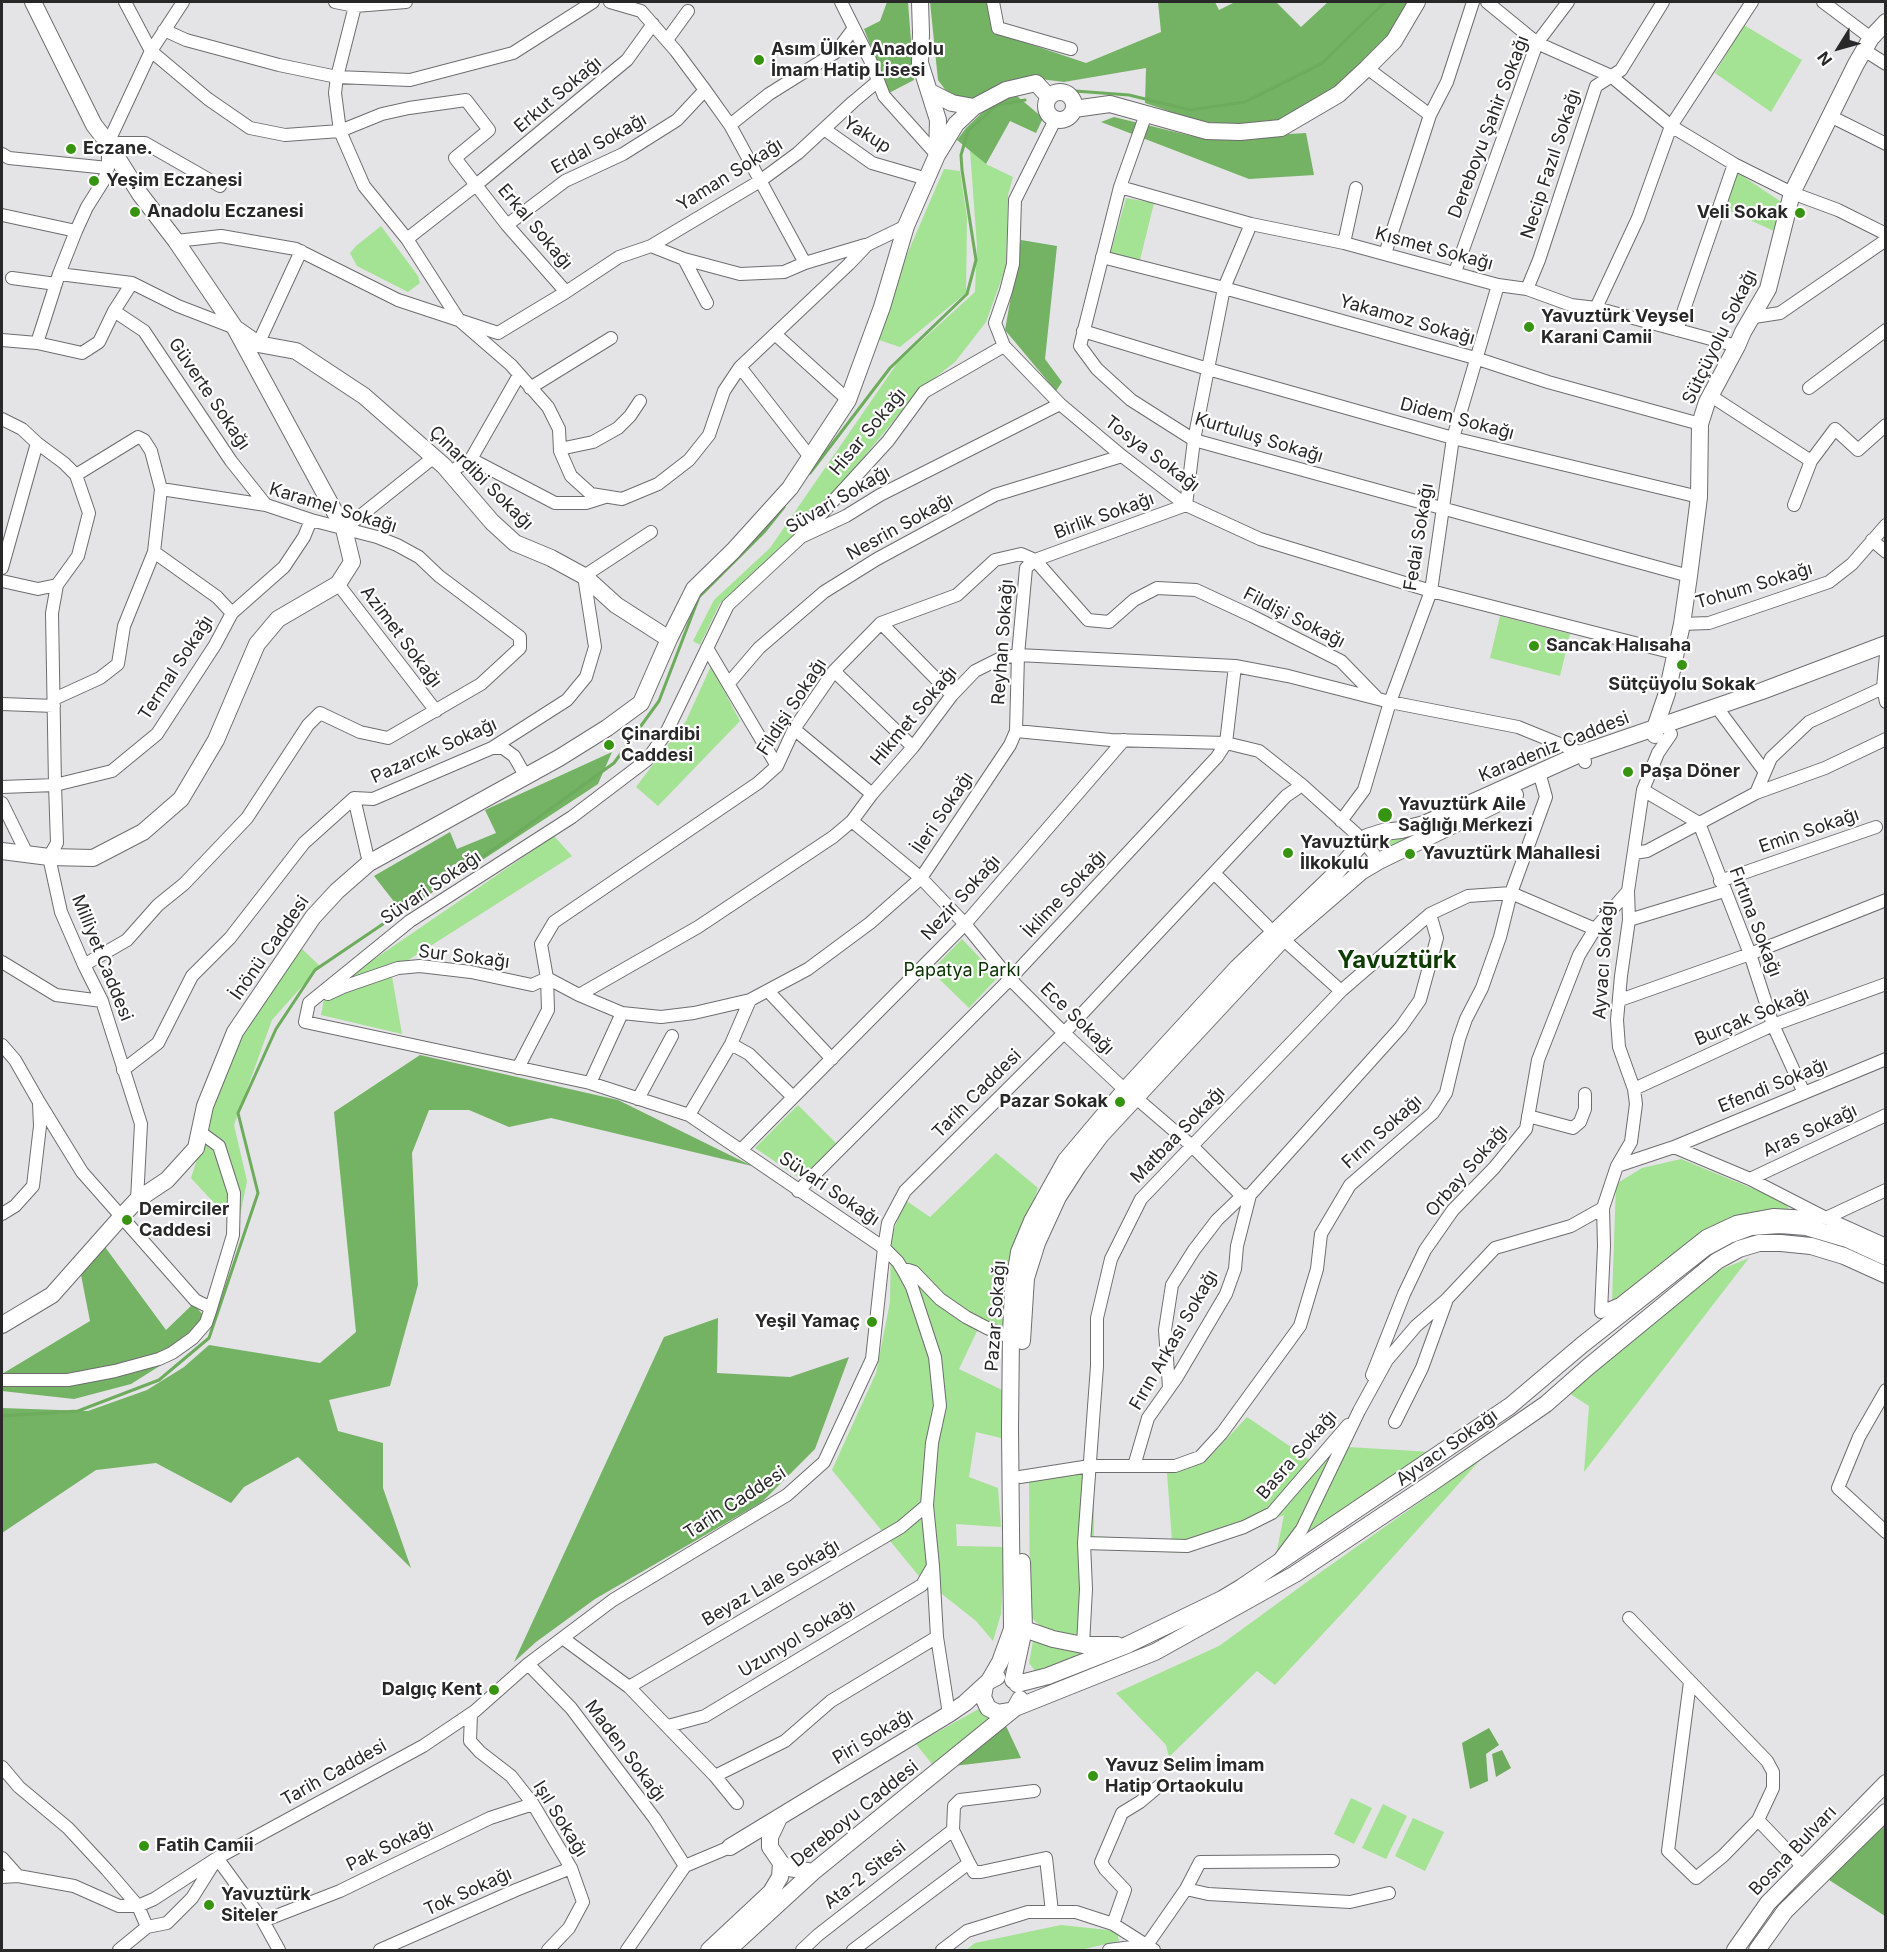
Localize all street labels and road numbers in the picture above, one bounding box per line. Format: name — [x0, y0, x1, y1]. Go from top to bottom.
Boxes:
street label: Dereboyu Şahir Sokağı — [1444, 33, 1534, 221]
street label: Erkut Sokağı — [510, 52, 606, 138]
street label: Necip Fazıl Sokağı — [1517, 86, 1585, 242]
street label: Erdal Sokağı — [548, 109, 650, 179]
street label: Yakup — [839, 112, 895, 158]
street label: Yaman Sokağı — [673, 134, 787, 216]
street label: Erkal Sokağı — [493, 180, 577, 274]
street label: Kısmet Sokağı — [1373, 223, 1495, 275]
street label: Sütçüyolu Sokağı — [1678, 266, 1762, 408]
street label: Yakamoz Sokağı — [1337, 290, 1477, 350]
street label: Güverte Sokağı — [164, 334, 254, 454]
street label: Hisar Sokağı — [825, 384, 911, 480]
street label: Didem Sokağı — [1397, 393, 1517, 445]
street label: Kurtuluş Sokağı — [1192, 408, 1326, 468]
street label: Tosya Sokağı — [1100, 411, 1204, 497]
street label: Çınardibi Sokağı — [424, 421, 538, 535]
street label: Süvari Sokağı — [782, 462, 894, 538]
street label: Karamel Sokağı — [266, 478, 400, 538]
street label: Fedai Sokağı — [1400, 482, 1438, 592]
street label: Birlik Sokağı — [1051, 488, 1157, 544]
street label: Nesrin Sokağı — [843, 489, 957, 565]
street label: Tohum Sokağı — [1693, 558, 1815, 614]
street label: Reyhan Sokağı — [988, 578, 1018, 706]
street label: Azimet Sokağı — [356, 582, 446, 692]
street label: Fildişi Sokağı — [1239, 583, 1349, 653]
street label: Termal Sokağı — [134, 611, 218, 725]
street label: Fildişi Sokağı — [753, 654, 831, 760]
street label: Hikmet Sokağı — [866, 662, 962, 770]
street label: Karadeniz Caddesi — [1476, 707, 1632, 787]
street label: Pazarcık Sokağı — [368, 714, 500, 788]
street label: İleri Sokağı — [908, 768, 978, 858]
street label: Emin Sokağı — [1756, 804, 1862, 858]
street label: Süvari Sokağı — [377, 846, 485, 930]
street label: İklime Sokağı — [1019, 846, 1111, 942]
street label: Nezir Sokağı — [917, 851, 1005, 945]
street label: Fırtına Sokağı — [1724, 864, 1786, 980]
street label: Milliyet Caddesi — [67, 892, 137, 1024]
street label: İnönü Caddesi — [226, 892, 314, 1004]
street label: Ayvacı Sokağı — [1589, 900, 1619, 1020]
street label: Sur Sokağı — [417, 941, 511, 973]
street label: Ece Sokağı — [1036, 978, 1118, 1060]
street label: Burçak Sokağı — [1692, 983, 1812, 1051]
street label: Tarih Caddesi — [928, 1045, 1026, 1143]
street label: Efendi Sokağı — [1715, 1054, 1831, 1118]
street label: Matbaa Sokağı — [1126, 1082, 1230, 1188]
street label: Fırın Sokağı — [1338, 1091, 1426, 1173]
street label: Aras Sokağı — [1759, 1100, 1861, 1162]
street label: Orbay Sokağı — [1421, 1121, 1513, 1221]
street label: Süvari Sokağı — [775, 1147, 883, 1231]
street label: Pazar Sokağı — [981, 1260, 1011, 1372]
street label: Fırın Arkası Sokağı — [1125, 1266, 1223, 1414]
street label: Ayvacı Sokağı — [1392, 1405, 1502, 1491]
street label: Basra Sokağı — [1252, 1406, 1342, 1504]
street label: Tarih Caddesi — [680, 1462, 790, 1544]
street label: Beyaz Lale Sokağı — [698, 1535, 844, 1631]
street label: Uzunyol Sokağı — [735, 1596, 859, 1682]
street label: Maden Sokağı — [580, 1696, 670, 1806]
street label: Piri Sokağı — [829, 1705, 917, 1769]
street label: Tarih Caddesi — [278, 1735, 390, 1811]
street label: Dereboyu Caddesi — [787, 1756, 923, 1872]
street label: Işıl Sokağı — [528, 1777, 592, 1861]
street label: Bosna Bulvarı — [1745, 1802, 1841, 1900]
street label: Pak Sokağı — [343, 1816, 437, 1876]
street label: Ata-2 Sitesi — [820, 1836, 910, 1914]
street label: Tok Sokağı — [421, 1863, 515, 1921]

